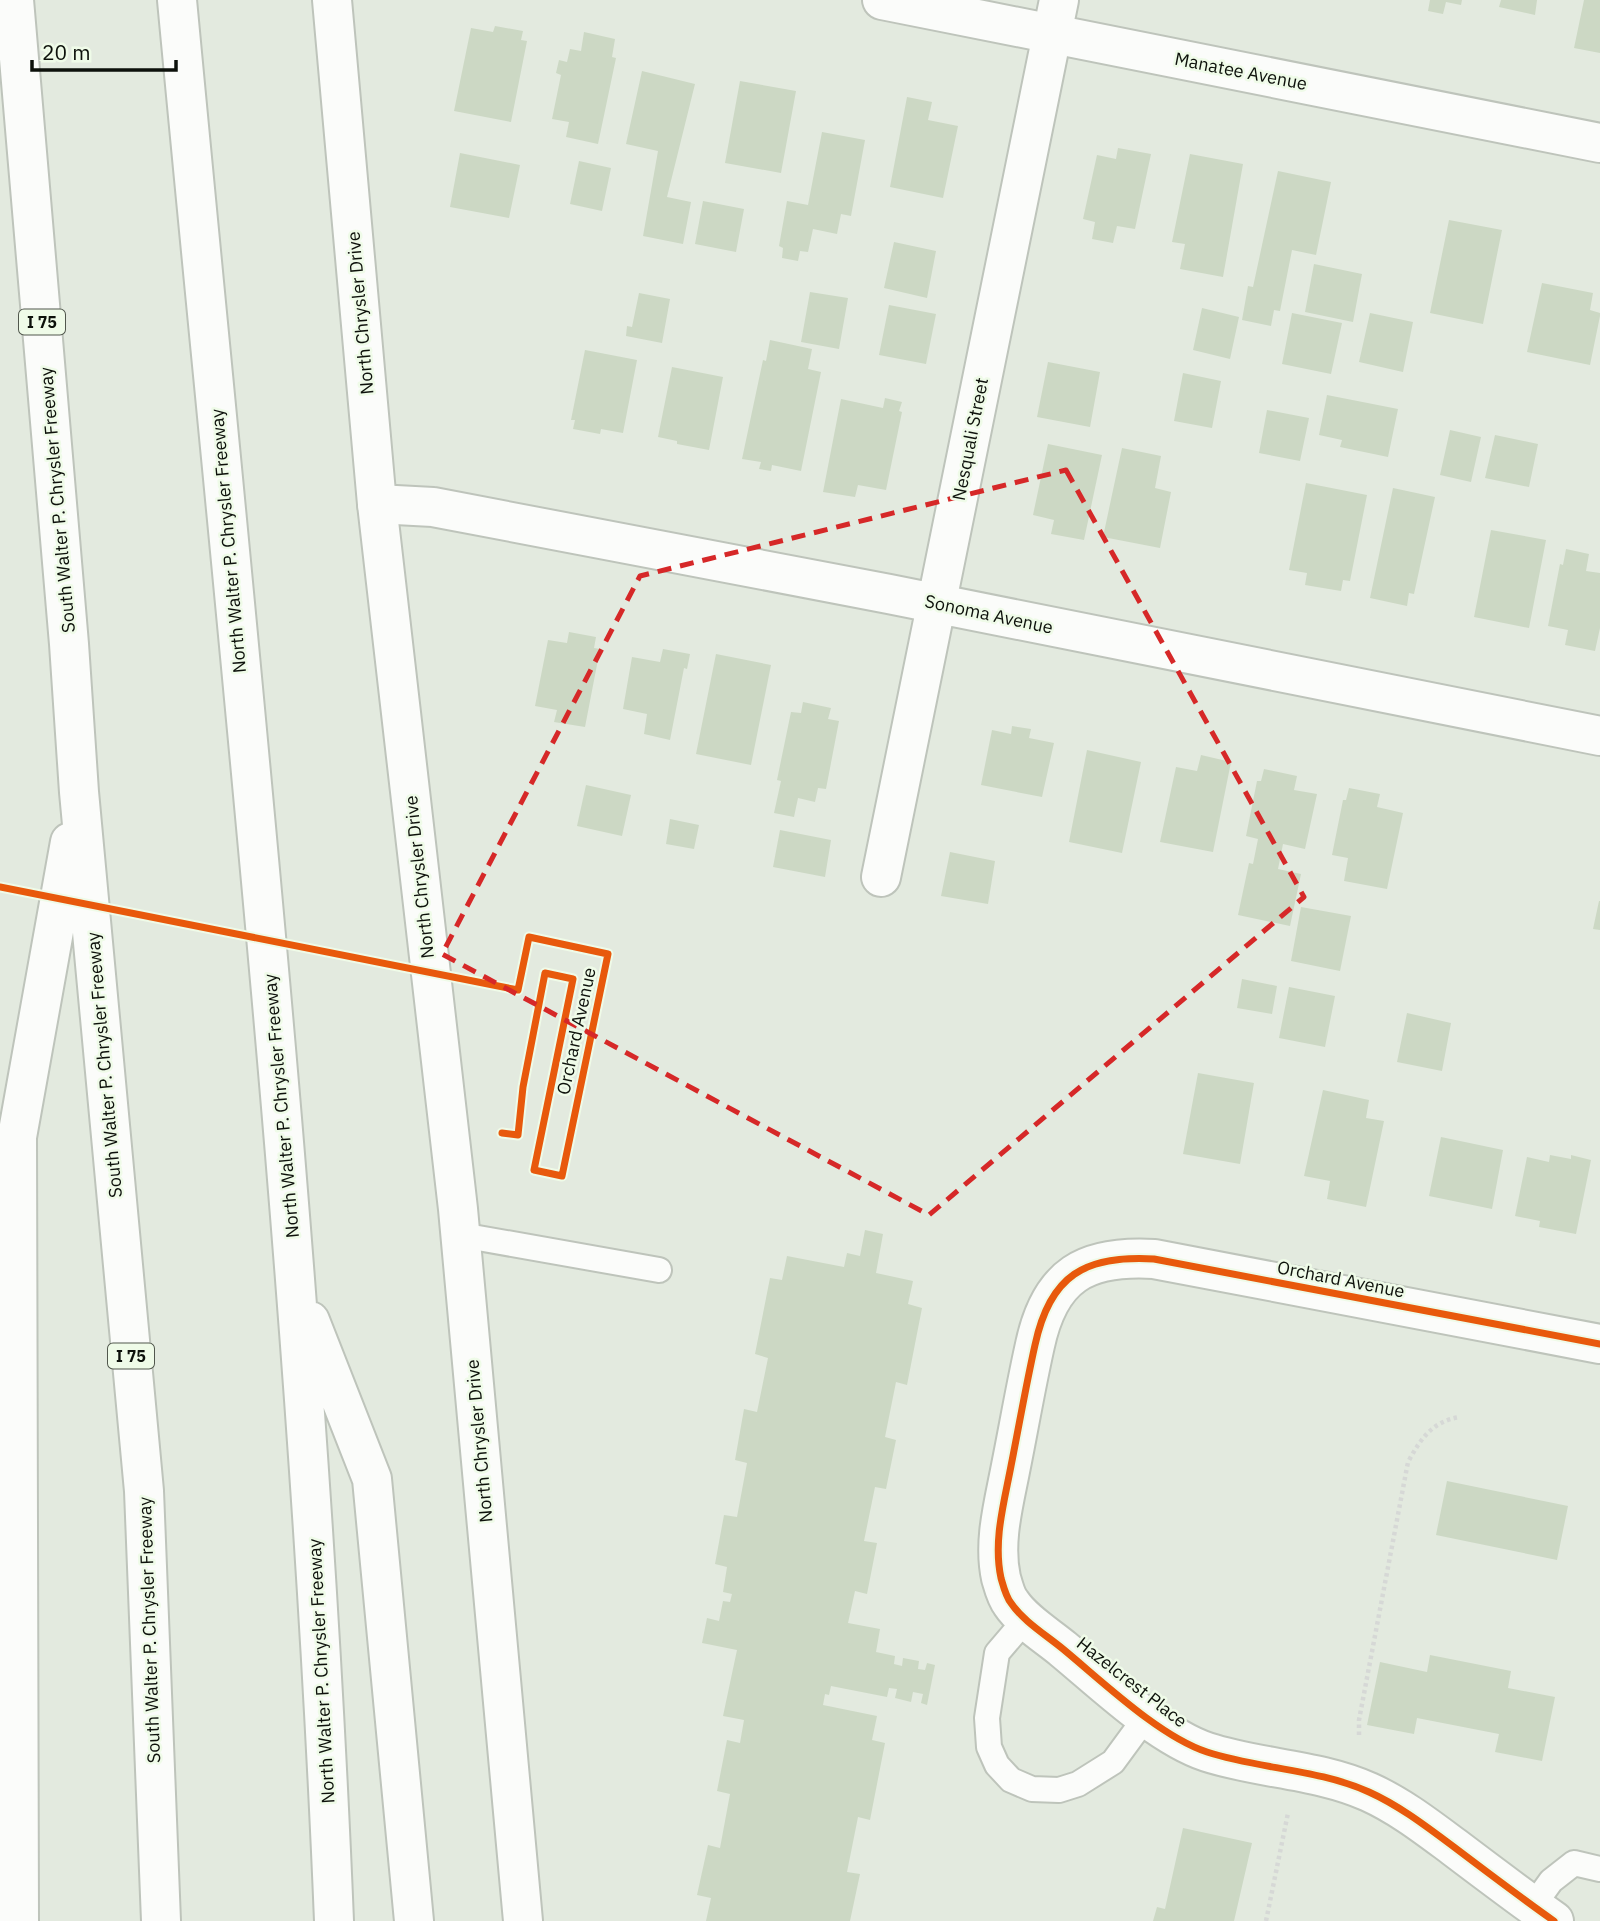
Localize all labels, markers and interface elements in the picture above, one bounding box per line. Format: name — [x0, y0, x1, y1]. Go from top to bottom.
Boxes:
scale bar — [32, 28, 175, 72]
text: 20 m — [42, 38, 91, 66]
street label: Manatee Avenue — [1173, 47, 1309, 95]
street label: North Chrysler Drive — [341, 230, 379, 395]
road number: I 75 — [19, 310, 65, 334]
street label: South Walter P. Chrysler Freeway — [34, 366, 80, 634]
street label: Nesquali Street — [947, 376, 993, 502]
street label: North Walter P. Chrysler Freeway — [205, 408, 251, 674]
street label: Sonoma Avenue — [923, 589, 1055, 639]
street label: North Chrysler Drive — [399, 794, 439, 960]
street label: South Walter P. Chrysler Freeway — [81, 931, 127, 1199]
street label: Orchard Avenue — [551, 965, 601, 1097]
street label: North Walter P. Chrysler Freeway — [258, 973, 304, 1239]
street label: Orchard Avenue — [1275, 1255, 1407, 1303]
road number: I 75 — [108, 1344, 154, 1368]
street label: North Chrysler Drive — [460, 1358, 498, 1523]
street label: South Walter P. Chrysler Freeway — [133, 1496, 165, 1764]
street label: North Walter P. Chrysler Freeway — [303, 1538, 339, 1804]
street label: Hazelcrest Place — [1072, 1632, 1192, 1732]

